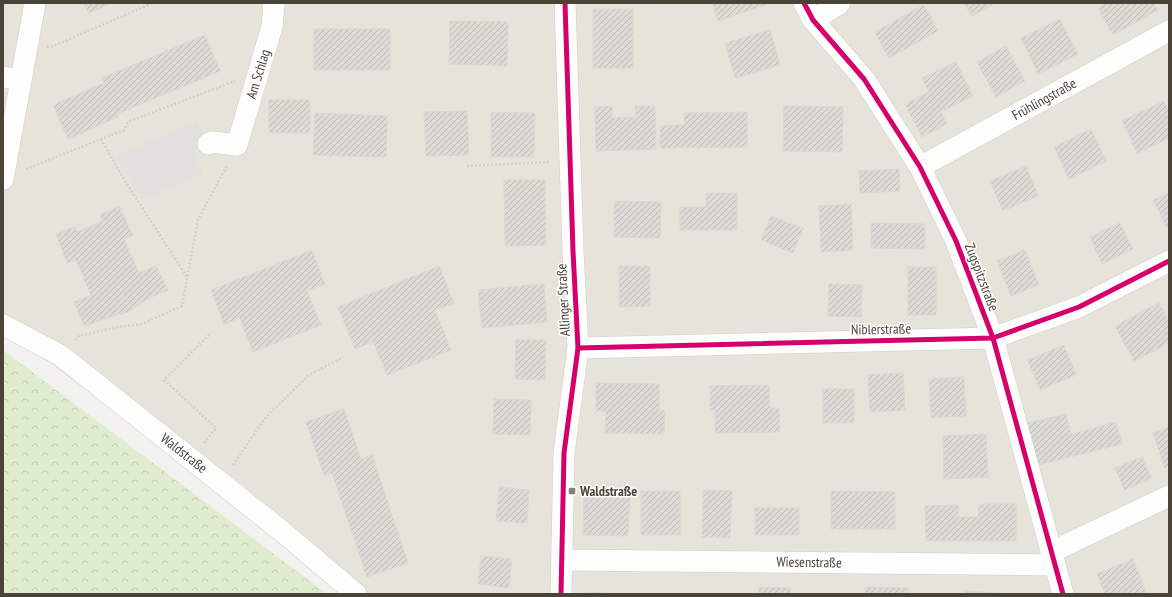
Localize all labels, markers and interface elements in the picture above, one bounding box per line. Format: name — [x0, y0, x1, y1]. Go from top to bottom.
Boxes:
street label: Am Schlag — [242, 47, 274, 101]
street label: Frühlingstraße — [1009, 74, 1080, 124]
street label: Zugspitzstraße — [961, 240, 1003, 314]
street label: Allinger Straße — [552, 263, 574, 337]
street label: Niblerstraße — [851, 319, 911, 339]
street label: Waldstraße — [157, 429, 211, 477]
place label: Waldstraße — [579, 482, 637, 500]
marker: Waldstraße — [567, 486, 577, 496]
street label: Wiesenstraße — [776, 552, 842, 572]

